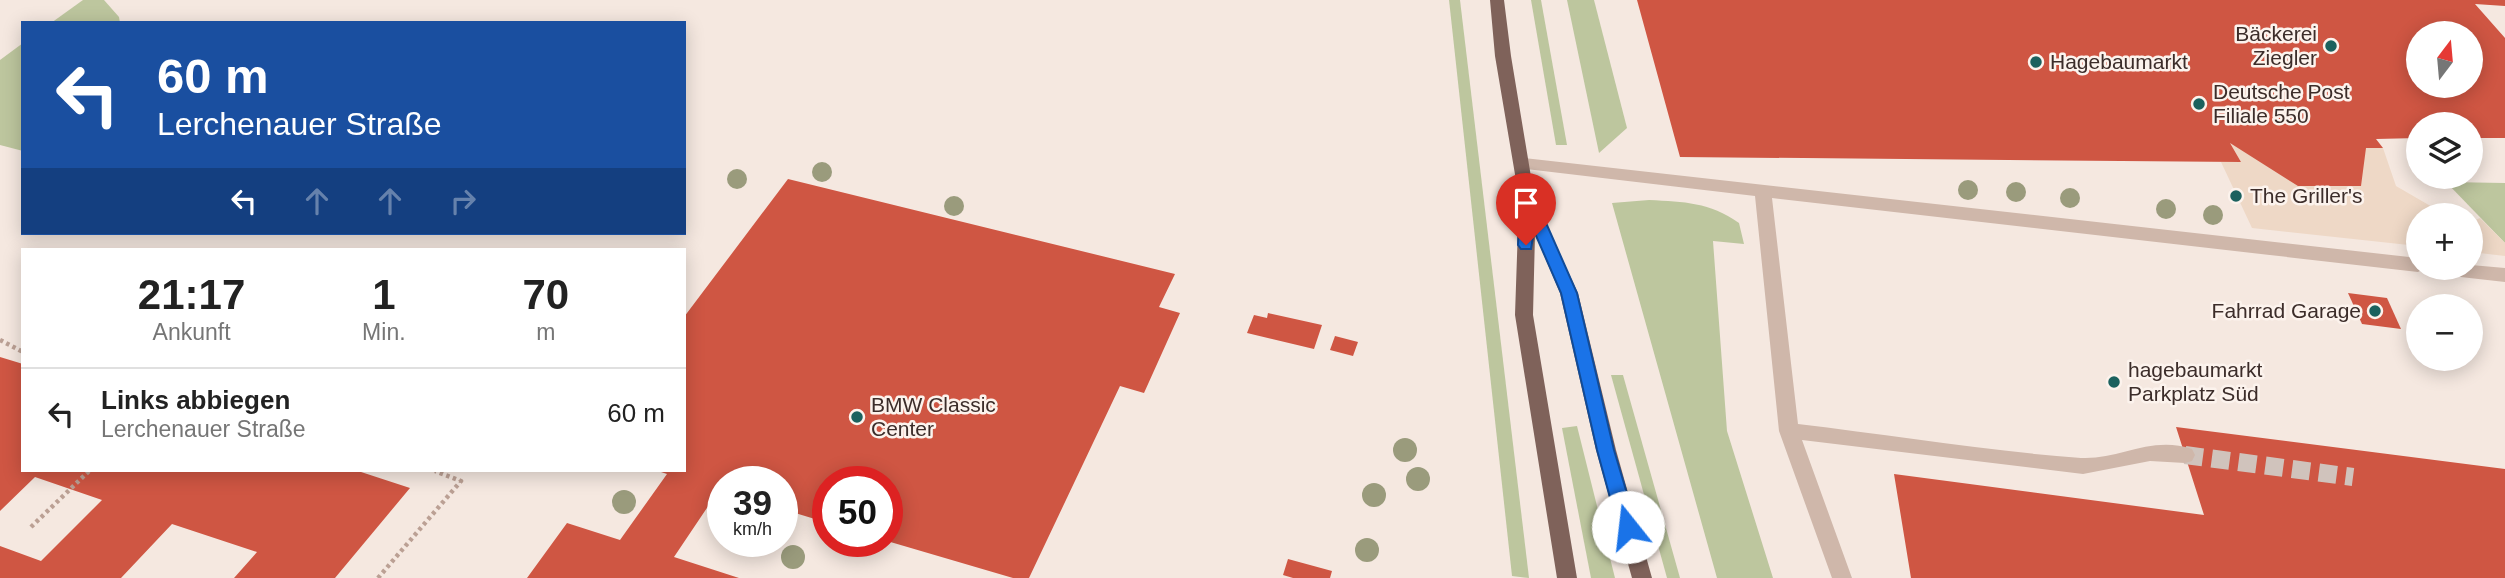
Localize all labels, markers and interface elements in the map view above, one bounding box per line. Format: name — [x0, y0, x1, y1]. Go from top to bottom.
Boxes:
north arrow — [2406, 21, 2483, 98]
map controls — [2406, 21, 2483, 371]
place label: Bäckerei Ziegler — [2235, 22, 2317, 69]
marker: Bäckerei Ziegler — [2323, 38, 2339, 54]
icon: left — [42, 49, 133, 140]
text: 60 m — [157, 49, 269, 103]
place label: Hagebaumarkt — [2050, 50, 2188, 73]
marker: Hagebaumarkt — [2028, 54, 2044, 70]
place label: Deutsche Post Filiale 550 — [2213, 80, 2350, 127]
marker: Deutsche Post Filiale 550 — [2191, 96, 2207, 112]
text: Lerchenauer Straße — [157, 106, 442, 142]
button: layers — [2406, 112, 2483, 189]
pin — [1496, 173, 1556, 245]
icon: left — [225, 182, 263, 220]
icon: ahead — [298, 182, 336, 220]
icon: ahead — [371, 182, 409, 220]
icon: right — [444, 182, 482, 220]
icon: arrive — [1507, 184, 1545, 222]
place label: The Griller's — [2250, 184, 2363, 207]
marker: The Griller's — [2228, 188, 2244, 204]
button: + — [2406, 203, 2483, 280]
text: 21:17 — [138, 271, 245, 318]
text: 1 — [372, 271, 396, 318]
text: 70 — [522, 271, 569, 318]
button: − — [2406, 294, 2483, 371]
place label: Fahrrad Garage — [2212, 299, 2361, 322]
marker: Fahrrad Garage — [2367, 303, 2383, 319]
text: Ankunft — [153, 319, 231, 345]
text: Min. — [362, 319, 406, 345]
text: m — [536, 319, 555, 345]
place label: hagebaumarkt Parkplatz Süd — [2128, 358, 2262, 405]
marker: hagebaumarkt Parkplatz Süd — [2106, 374, 2122, 390]
text: Links abbiegen — [101, 385, 290, 415]
place label: BMW Classic Center — [871, 393, 996, 440]
icon: left — [42, 395, 80, 433]
text: 60 m — [607, 398, 665, 428]
marker: BMW Classic Center — [849, 409, 865, 425]
text: Lerchenauer Straße — [101, 416, 306, 442]
speed limit sign: 50 — [812, 466, 903, 557]
text: 39 — [733, 483, 772, 522]
position arrow — [1591, 490, 1665, 564]
text: km/h — [733, 519, 772, 539]

